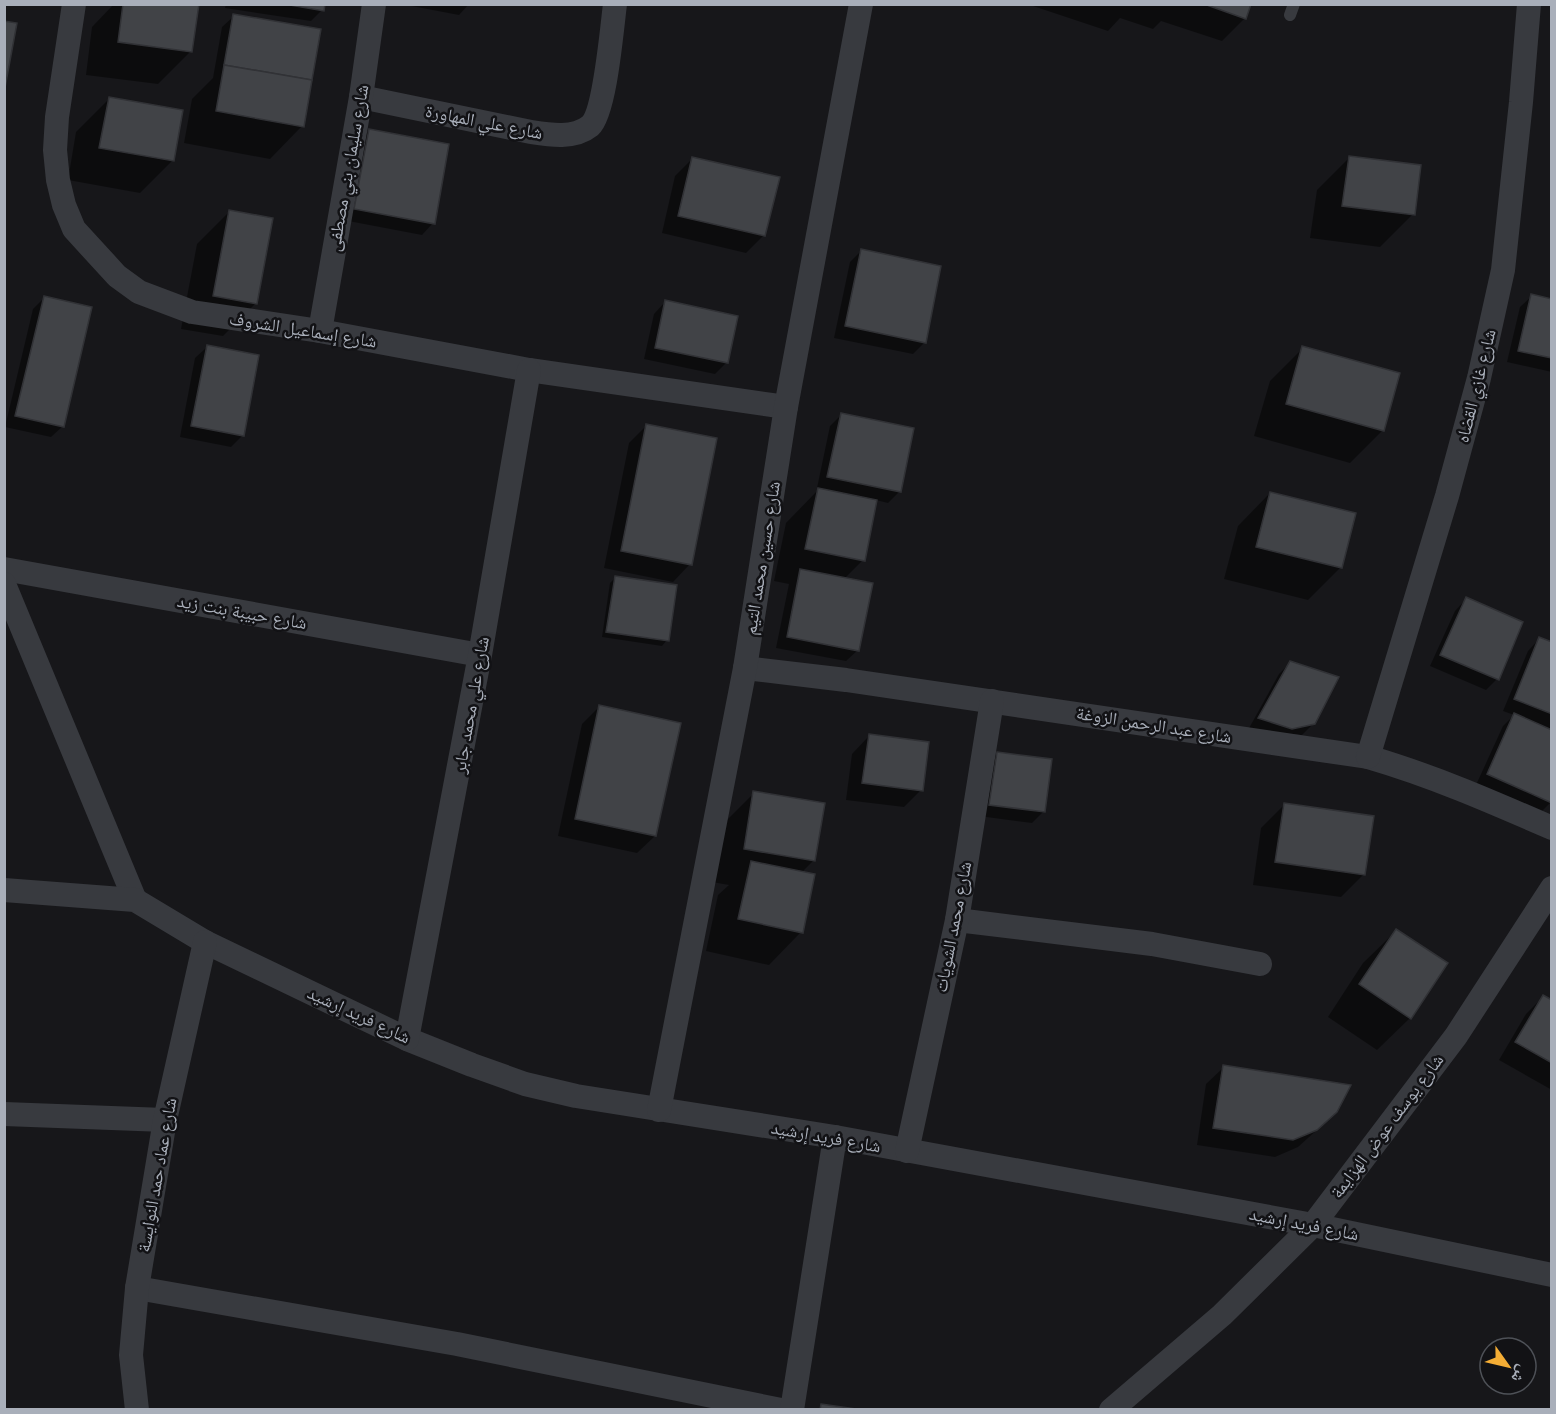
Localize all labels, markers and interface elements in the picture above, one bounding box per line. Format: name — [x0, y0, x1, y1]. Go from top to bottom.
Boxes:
street label: شارع سليمان بني مصطفى — [321, 83, 377, 254]
street label: شارع علي المهاورة — [423, 98, 545, 148]
street label: شارع إسماعيل الشروف — [228, 306, 379, 353]
street label: شارع غازي القضاه — [1449, 326, 1504, 446]
street label: شارع حسين محمد التيم — [737, 479, 786, 637]
street label: شارع حبيبة بنت زيد — [175, 588, 309, 634]
street label: شارع علي محمد جابر — [446, 635, 497, 777]
street label: شارع عبد الرحمن الزوغة — [1075, 700, 1234, 748]
street label: شارع محمد الشويات — [928, 859, 976, 994]
street label: شارع فريد إرشيد — [304, 980, 415, 1049]
street label: شارع يوسف عوض الهزايمة — [1324, 1048, 1448, 1202]
street label: شارع عماد حمد النوايسة — [131, 1096, 181, 1254]
street label: شارع فريد إرشيد — [769, 1115, 883, 1158]
street label: شارع فريد إرشيد — [1247, 1201, 1361, 1246]
north arrow — [1478, 1336, 1538, 1396]
text: ش — [1507, 1361, 1534, 1388]

